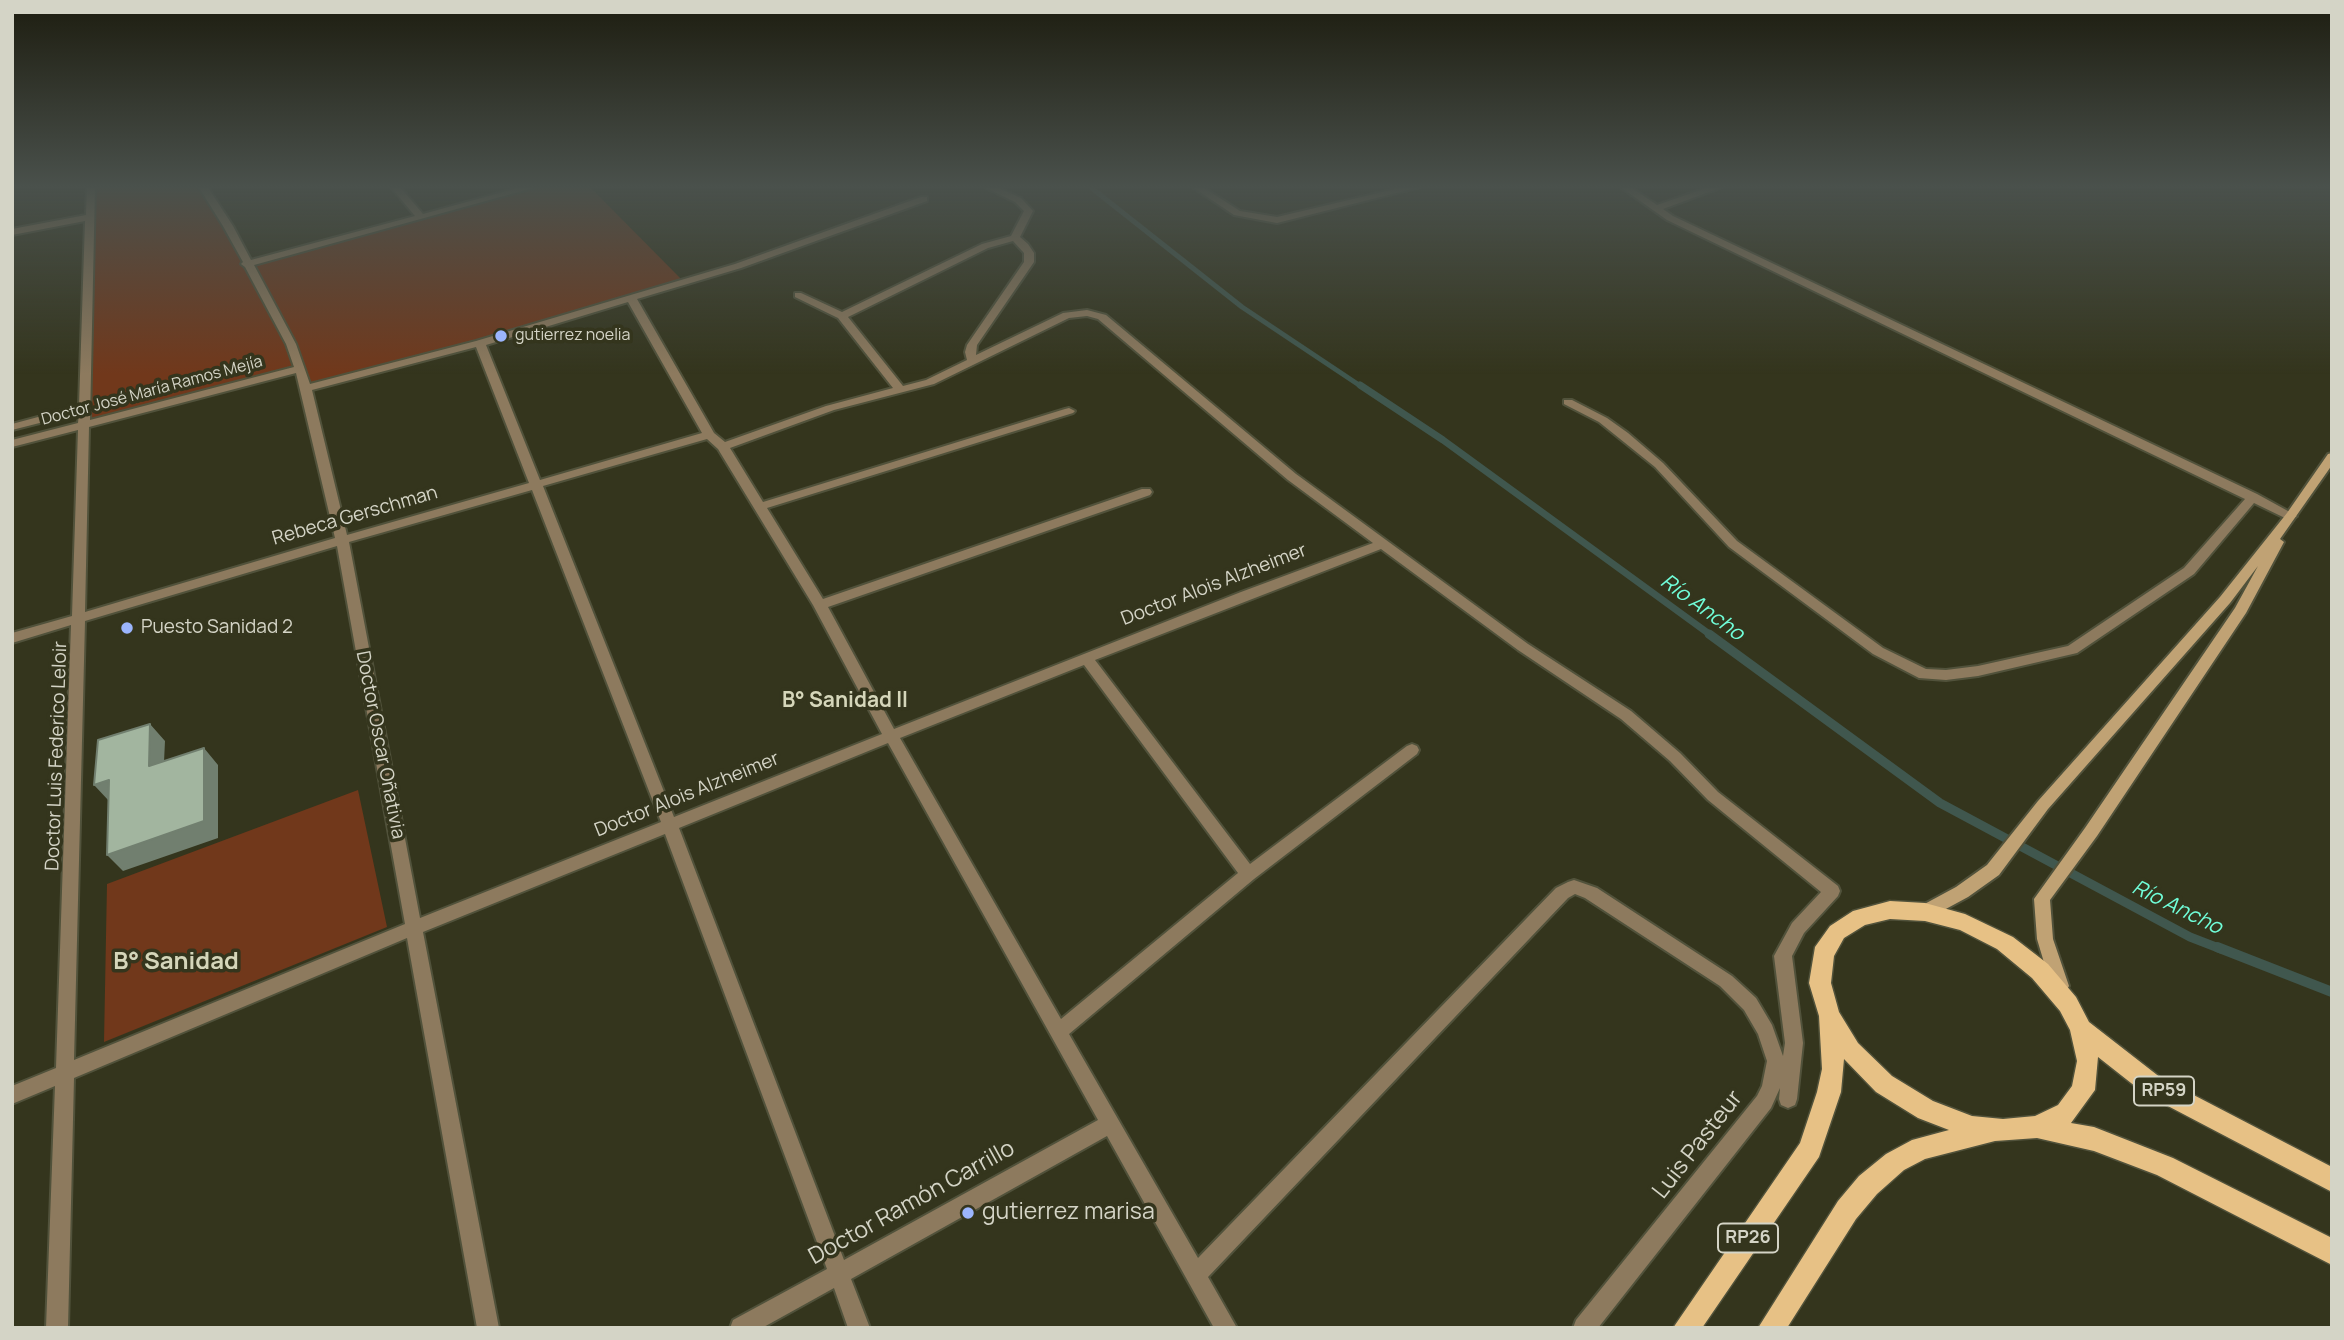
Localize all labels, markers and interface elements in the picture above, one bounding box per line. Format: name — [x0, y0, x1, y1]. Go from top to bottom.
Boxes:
place label: gutierrez noelia — [515, 326, 630, 346]
marker: gutierrez noelia — [493, 328, 509, 344]
street label: Doctor José María Ramos Mejía — [39, 352, 265, 430]
street label: Rebeca Gerschman — [270, 481, 440, 551]
street label: Doctor Alois Alzheimer — [1118, 539, 1310, 631]
water label: Río Ancho — [1655, 569, 1749, 647]
place label: Puesto Sanidad 2 — [141, 617, 293, 639]
marker: Puesto Sanidad 2 — [119, 620, 135, 636]
street label: Doctor Luis Federico Leloir — [42, 641, 72, 871]
street label: Doctor Oscar Oñativia — [351, 649, 409, 841]
district label: B° Sanidad II — [782, 688, 908, 714]
street label: Doctor Alois Alzheimer — [591, 748, 783, 842]
water label: Río Ancho — [2128, 875, 2226, 941]
district label: B° Sanidad — [113, 948, 239, 976]
road number: RP59 — [2134, 1076, 2194, 1106]
street label: Luis Pasteur — [1647, 1085, 1749, 1205]
street label: Doctor Ramón Carrillo — [804, 1135, 1020, 1271]
place label: gutierrez marisa — [982, 1199, 1155, 1227]
marker: gutierrez marisa — [960, 1205, 976, 1221]
road number: RP26 — [1718, 1224, 1778, 1252]

